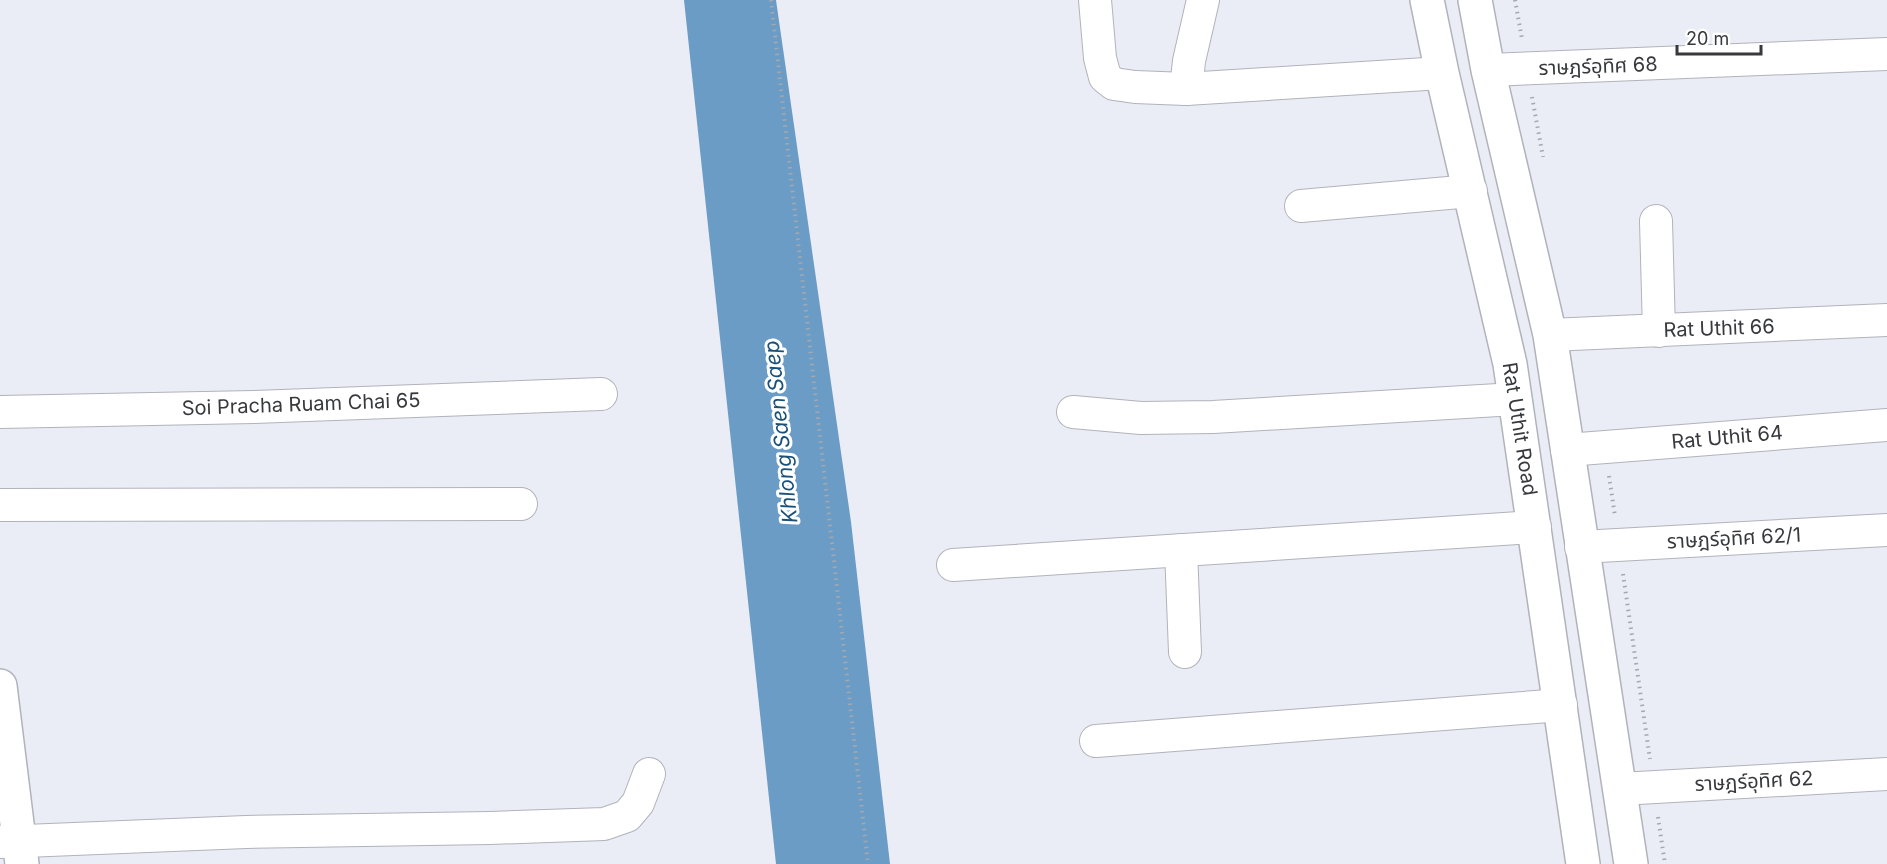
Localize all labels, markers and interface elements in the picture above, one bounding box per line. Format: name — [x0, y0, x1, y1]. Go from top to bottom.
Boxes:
scale bar — [1677, 18, 1761, 56]
text: 20 m — [1686, 28, 1729, 49]
street label: ราษฎร์อุทิศ 68 — [1538, 52, 1658, 80]
street label: Rat Uthit 66 — [1663, 314, 1775, 342]
water label: Khlong Saen Saep — [758, 340, 803, 525]
street label: Rat Uthit Road — [1498, 361, 1542, 497]
street label: Soi Pracha Ruam Chai 65 — [181, 388, 421, 420]
street label: Rat Uthit 64 — [1670, 420, 1784, 454]
street label: ราษฎร์อุทิศ 62/1 — [1666, 523, 1802, 553]
street label: ราษฎร์อุทิศ 62 — [1694, 766, 1814, 796]

